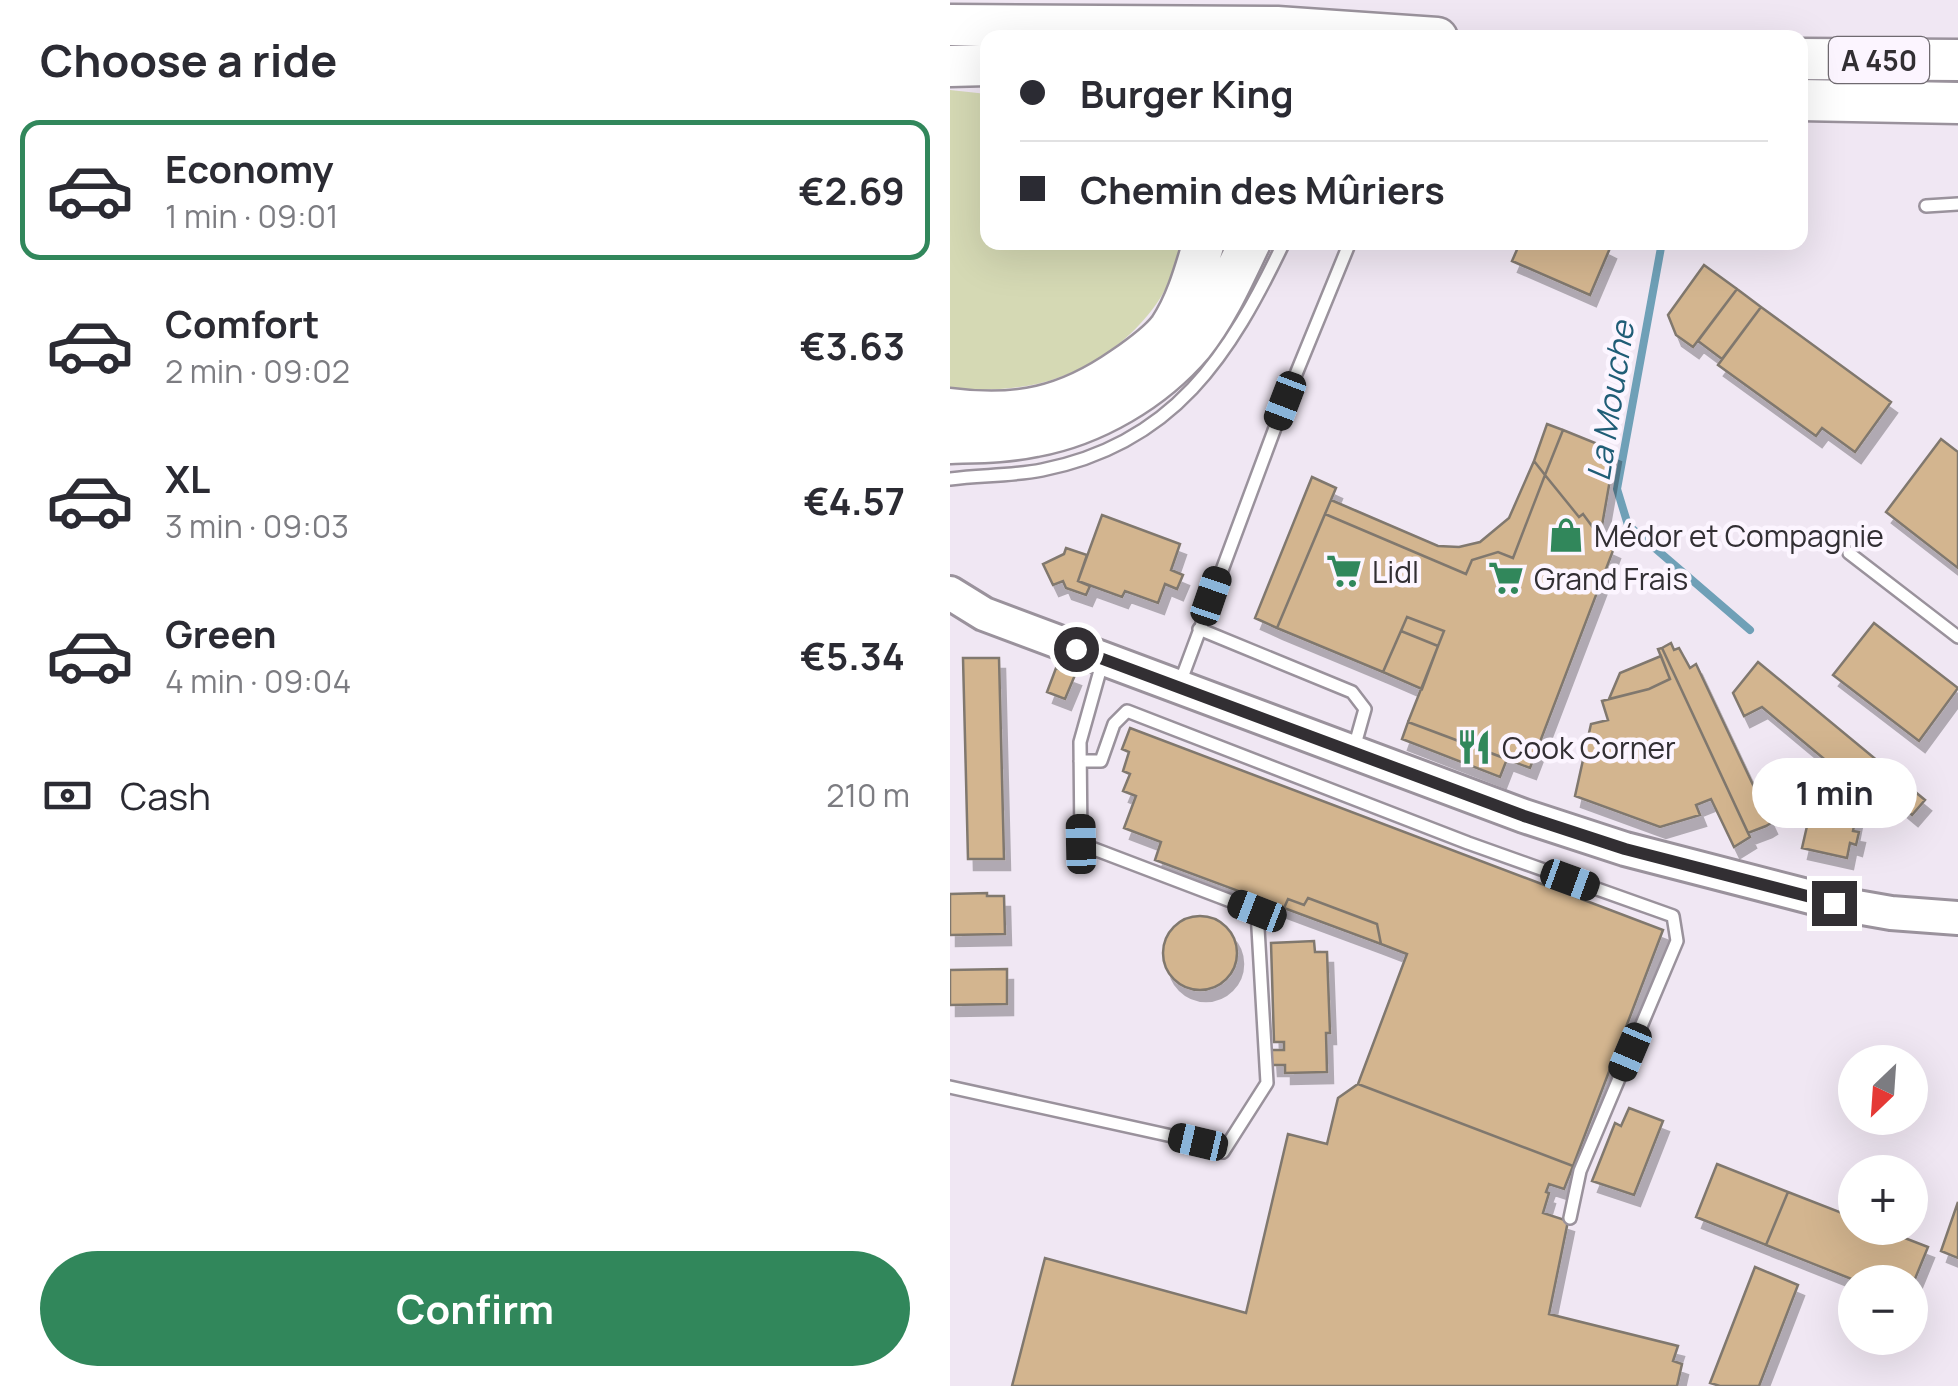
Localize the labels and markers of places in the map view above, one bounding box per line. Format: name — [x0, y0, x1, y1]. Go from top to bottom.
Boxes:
place label: Médor et Compagnie — [1594, 515, 1884, 556]
shop icon: Médor et Compagnie — [1547, 516, 1585, 554]
place label: Lidl — [1372, 551, 1419, 592]
supermarket icon: Lidl — [1325, 552, 1363, 590]
place label: Grand Frais — [1534, 558, 1688, 599]
supermarket icon: Grand Frais — [1487, 559, 1525, 597]
place label: Cook Corner — [1502, 727, 1676, 768]
restaurant icon: Cook Corner — [1455, 728, 1493, 766]

